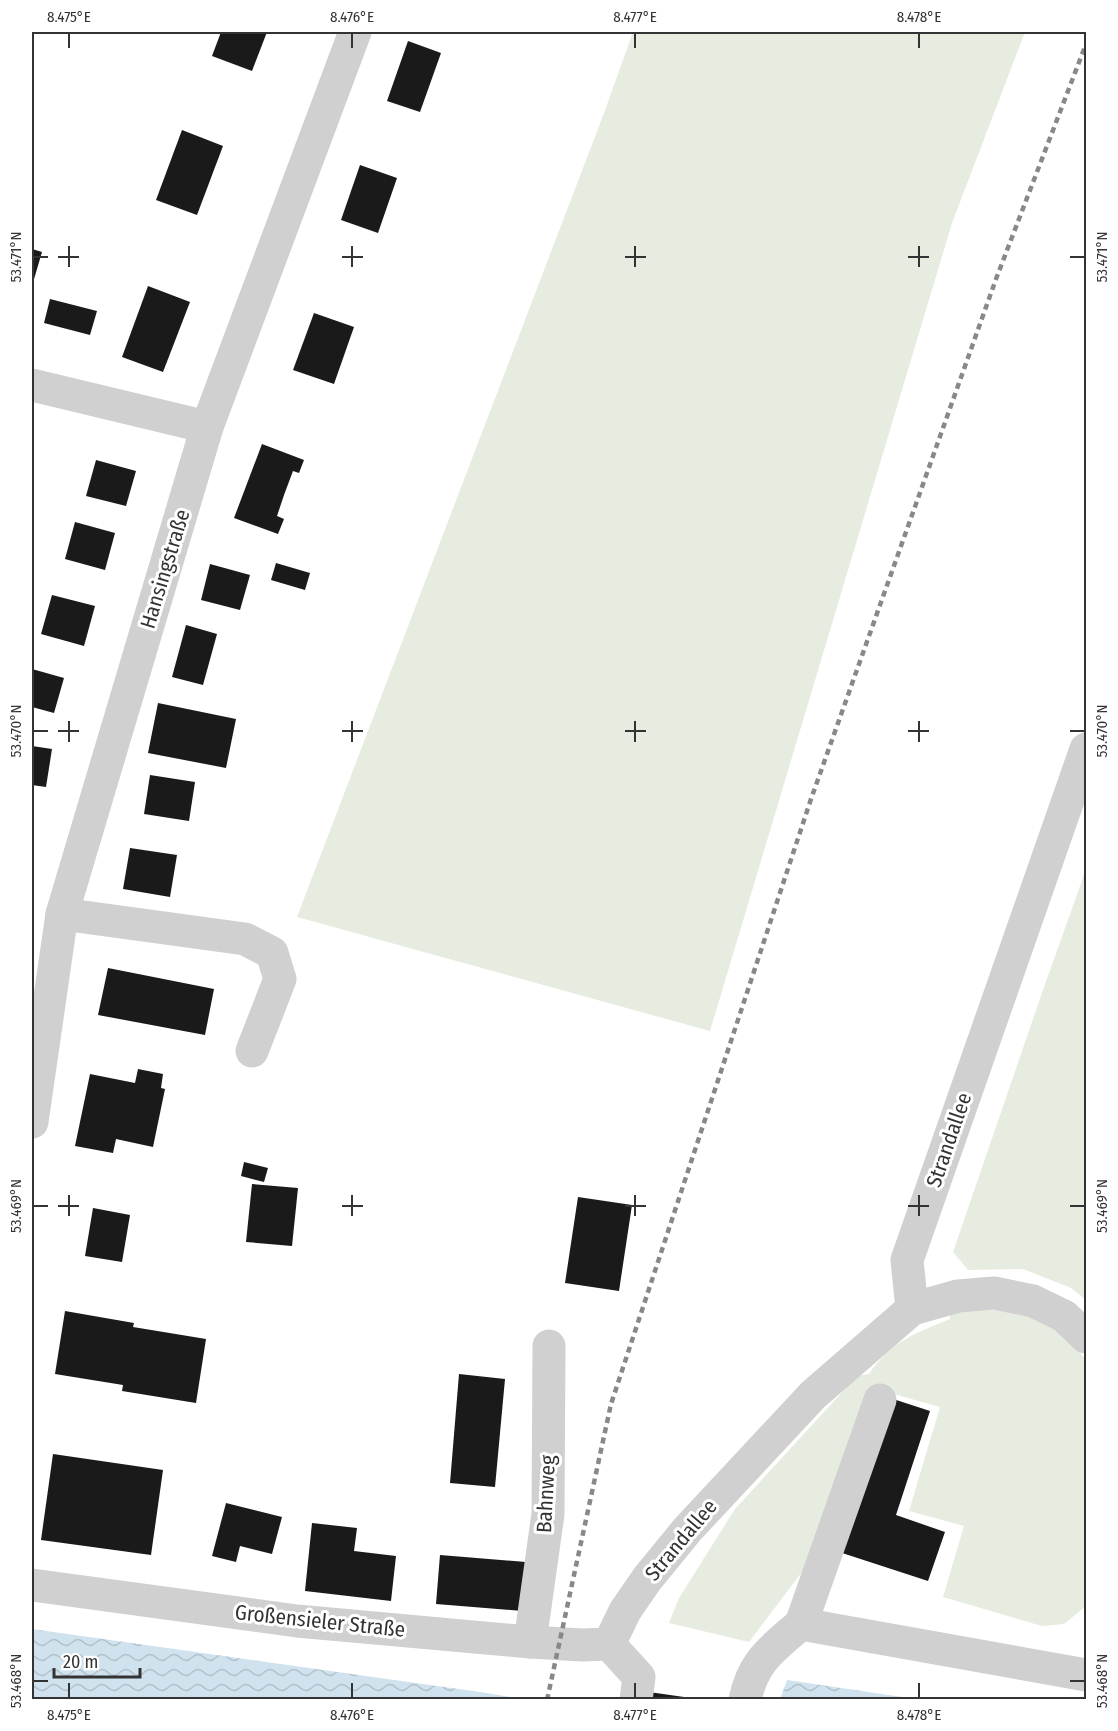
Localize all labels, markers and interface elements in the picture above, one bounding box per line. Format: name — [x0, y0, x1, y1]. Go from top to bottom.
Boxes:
text: 8.475°E — [47, 8, 91, 26]
text: 8.476°E — [330, 8, 374, 26]
text: 8.477°E — [613, 8, 657, 26]
text: 8.478°E — [897, 8, 941, 26]
text: 53.471°N — [7, 231, 25, 283]
text: 53.471°N — [1093, 231, 1111, 283]
street label: Hansingstraße — [135, 506, 195, 632]
text: 53.470°N — [7, 704, 25, 758]
text: 53.470°N — [1093, 704, 1111, 758]
street label: Strandallee — [921, 1089, 977, 1191]
text: 53.469°N — [7, 1179, 25, 1233]
text: 53.469°N — [1093, 1179, 1111, 1233]
street label: Bahnweg — [531, 1454, 561, 1534]
street label: Strandallee — [639, 1494, 723, 1586]
street label: Großensieler Straße — [234, 1599, 406, 1643]
scale bar — [54, 1641, 140, 1679]
text: 20 m — [63, 1651, 98, 1673]
text: 53.468°N — [7, 1654, 25, 1708]
text: 53.468°N — [1093, 1654, 1111, 1708]
text: 8.475°E — [47, 1706, 91, 1724]
text: 8.476°E — [330, 1706, 374, 1724]
text: 8.477°E — [613, 1706, 657, 1724]
text: 8.478°E — [897, 1706, 941, 1724]

